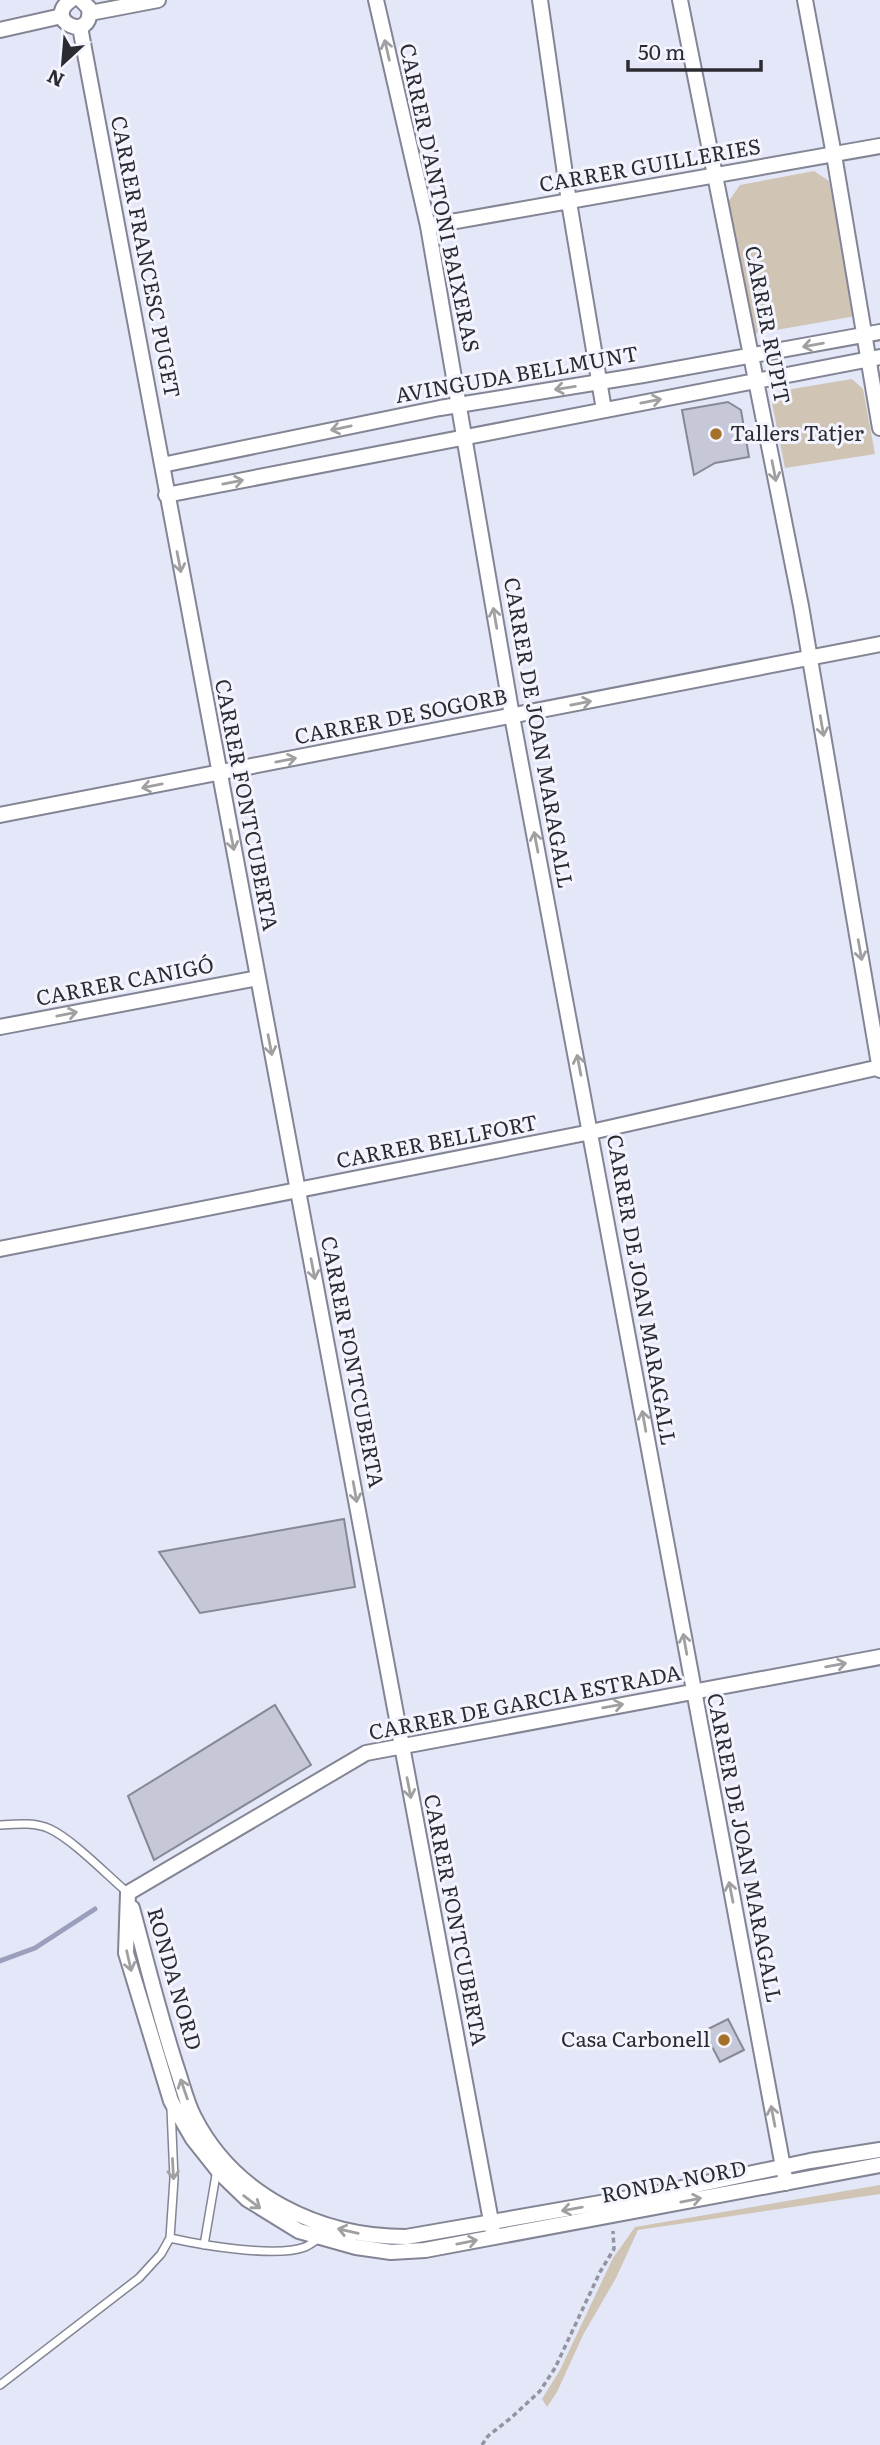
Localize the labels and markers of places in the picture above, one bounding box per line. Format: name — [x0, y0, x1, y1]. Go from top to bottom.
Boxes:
place label: Tallers Tatjer — [730, 416, 864, 447]
marker: Tallers Tatjer — [708, 426, 724, 442]
place label: Casa Carbonell — [561, 2022, 710, 2053]
marker: Casa Carbonell — [716, 2032, 732, 2048]

